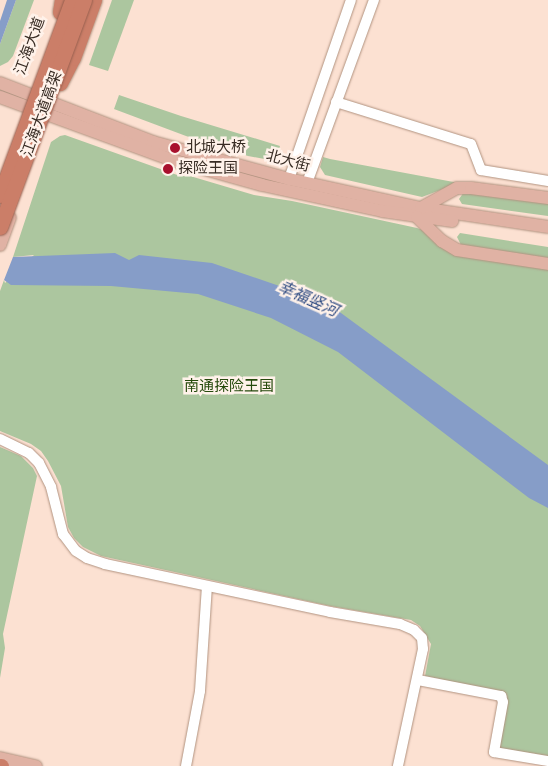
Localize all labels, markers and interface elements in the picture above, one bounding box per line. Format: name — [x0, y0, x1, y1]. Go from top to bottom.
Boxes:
street label: 江海大道 — [11, 15, 49, 77]
street label: 江海大道高架 — [18, 69, 66, 159]
place label: 北城大桥 — [186, 139, 246, 157]
marker: 北城大桥 — [168, 141, 182, 155]
street label: 北大街 — [264, 146, 312, 176]
place label: 探险王国 — [178, 160, 238, 178]
marker: 探险王国 — [162, 163, 174, 175]
water label: 幸福竖河 — [275, 277, 341, 321]
park label: 南通探险王国 — [184, 378, 274, 396]

